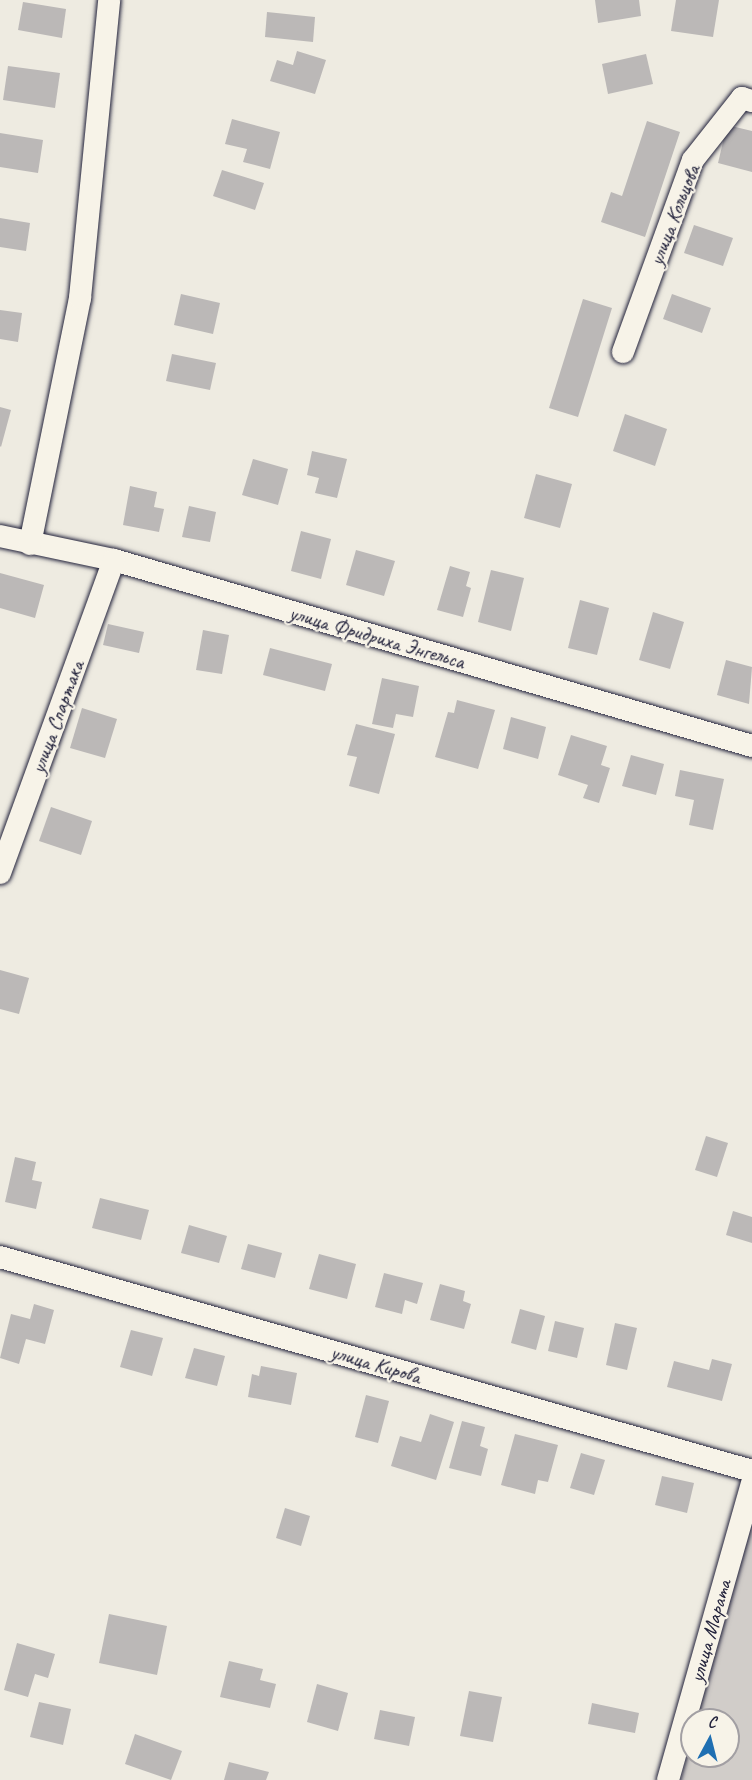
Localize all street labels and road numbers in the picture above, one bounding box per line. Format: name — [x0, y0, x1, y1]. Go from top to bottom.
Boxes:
street label: улица Кольцова — [643, 161, 705, 269]
street label: улица Фридриха Энгельса — [287, 600, 467, 674]
street label: улица Спартака — [25, 658, 89, 776]
street label: улица Кирова — [328, 1339, 424, 1389]
street label: улица Марата — [683, 1576, 737, 1686]

